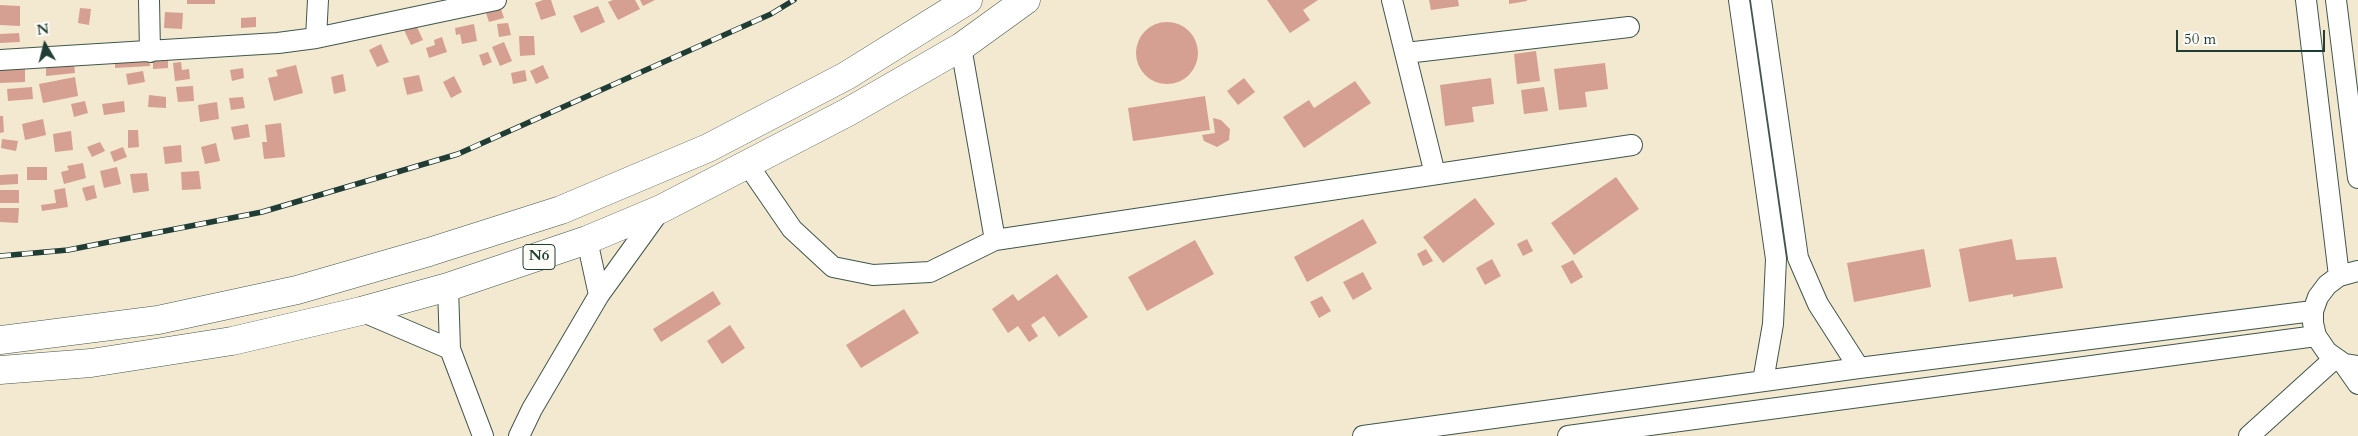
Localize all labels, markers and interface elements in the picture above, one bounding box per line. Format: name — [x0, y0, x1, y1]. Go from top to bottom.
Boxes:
text: N — [36, 19, 50, 40]
north arrow — [20, 20, 70, 70]
scale bar — [2178, 20, 2327, 52]
text: 50 m — [2184, 29, 2216, 49]
road number: N6 — [523, 244, 555, 270]

